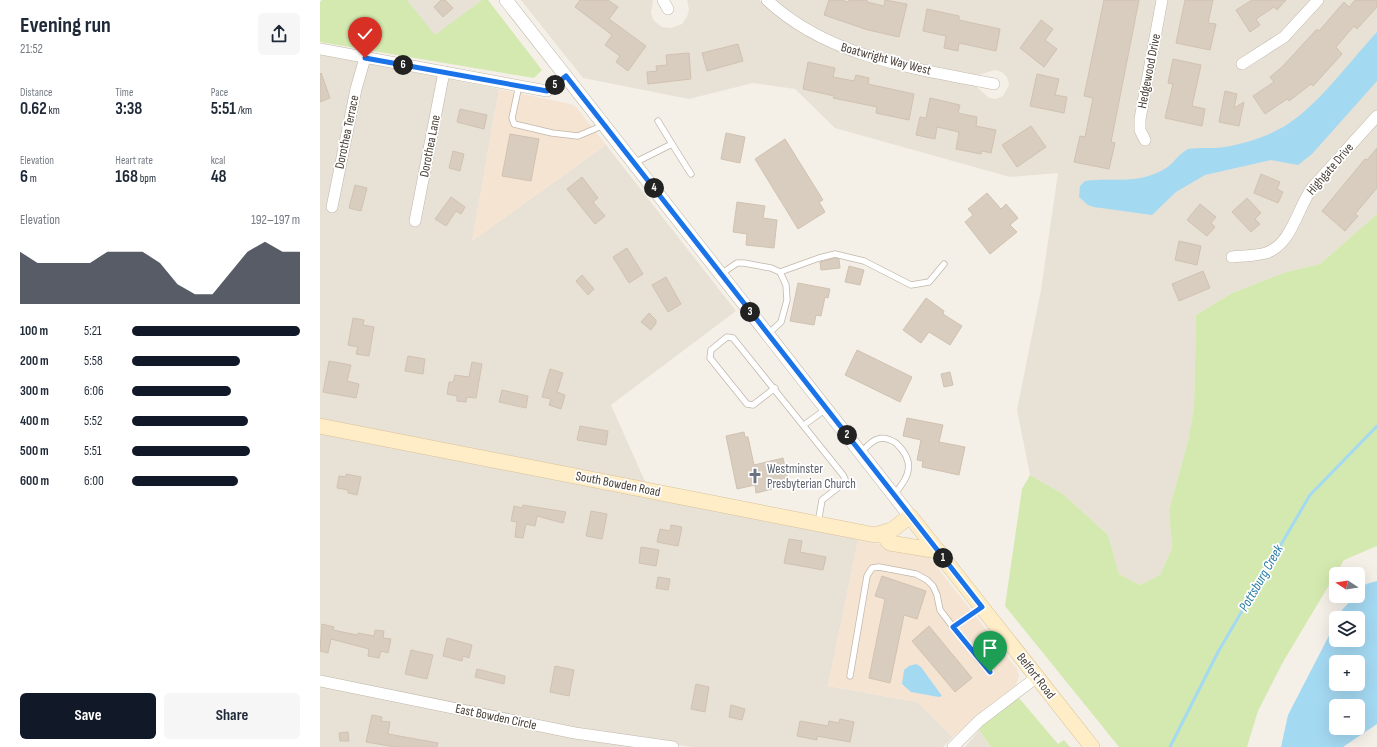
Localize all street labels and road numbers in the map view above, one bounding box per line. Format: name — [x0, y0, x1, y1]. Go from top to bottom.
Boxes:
street label: Hedgewood Drive — [1134, 32, 1164, 110]
street label: Boatwright Way West — [839, 39, 933, 79]
street label: Dorothea Terrace — [331, 94, 363, 170]
street label: Dorothea Lane — [416, 113, 444, 179]
street label: Highgate Drive — [1303, 140, 1357, 198]
street label: South Bowden Road — [574, 468, 662, 500]
street label: Belfort Road — [1013, 650, 1059, 702]
street label: East Bowden Circle — [454, 701, 538, 733]

